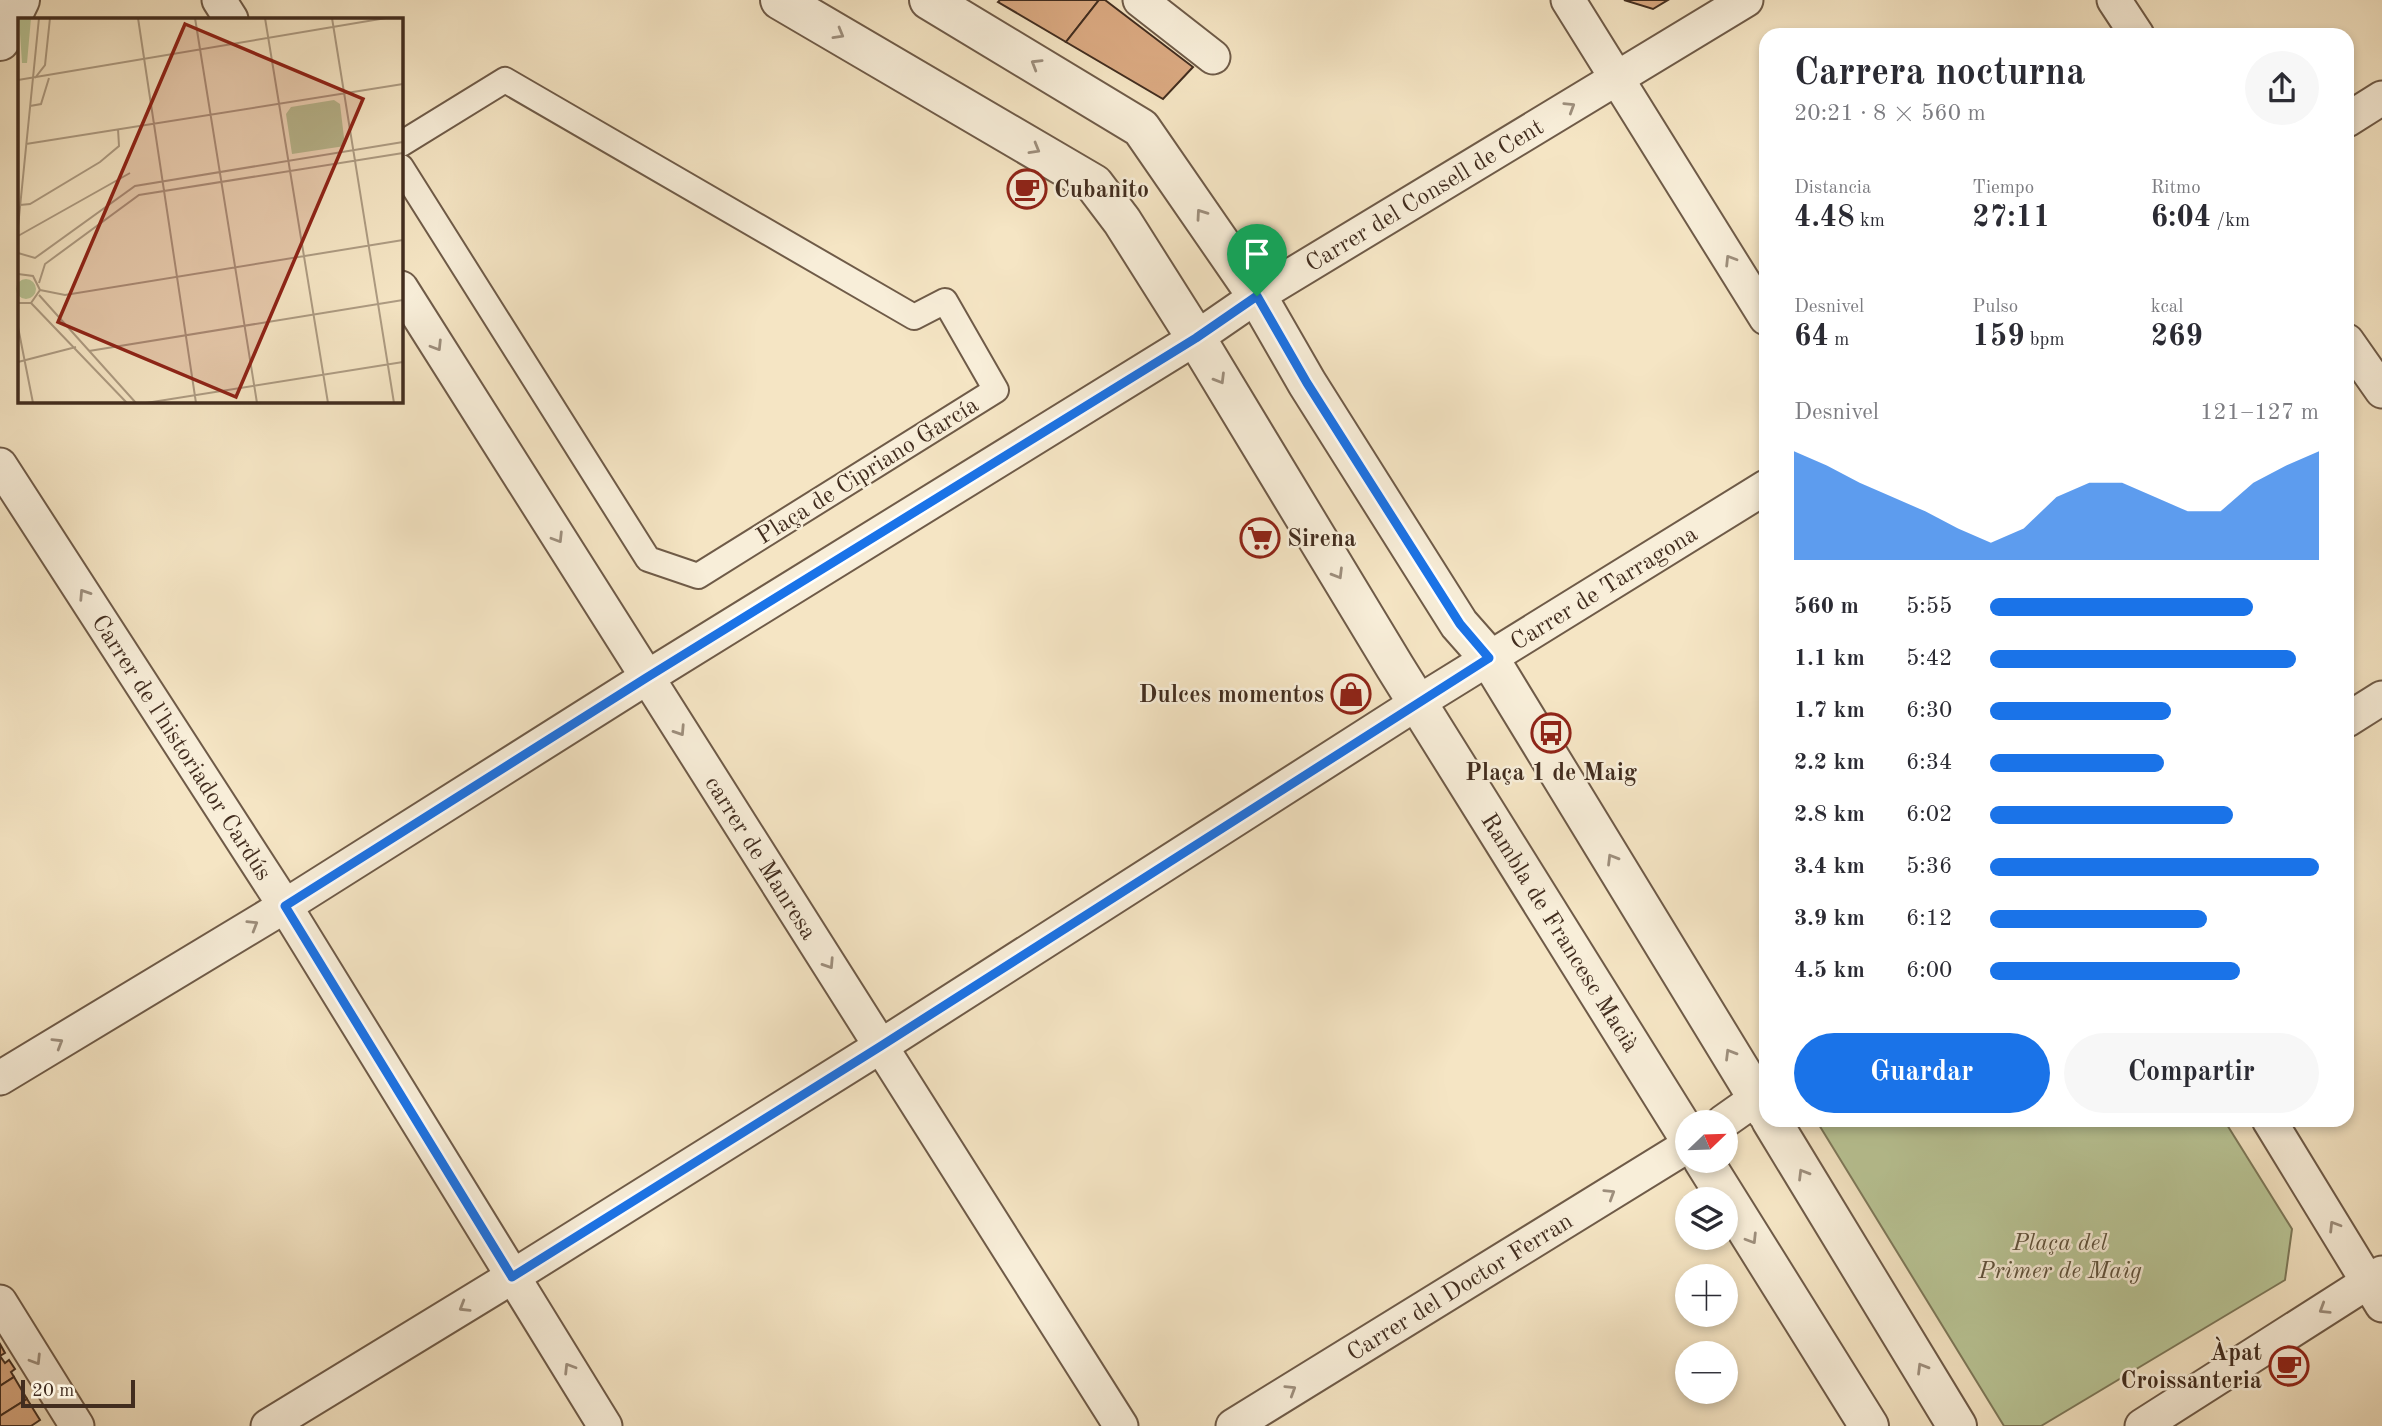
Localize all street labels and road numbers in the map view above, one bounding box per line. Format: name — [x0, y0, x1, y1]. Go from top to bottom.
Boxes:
street label: Carrer del Consell de Cent — [1302, 116, 1548, 277]
street label: Plaça de Cipriano García — [753, 393, 983, 550]
street label: Carrer de Tarragona — [1507, 522, 1702, 656]
street label: Carrer de l'historiador Cardús — [86, 611, 275, 885]
street label: carrer de Manresa — [699, 773, 820, 945]
street label: Rambla de Francesc Macià — [1475, 810, 1642, 1057]
street label: Carrer del Doctor Ferran — [1343, 1210, 1577, 1367]

